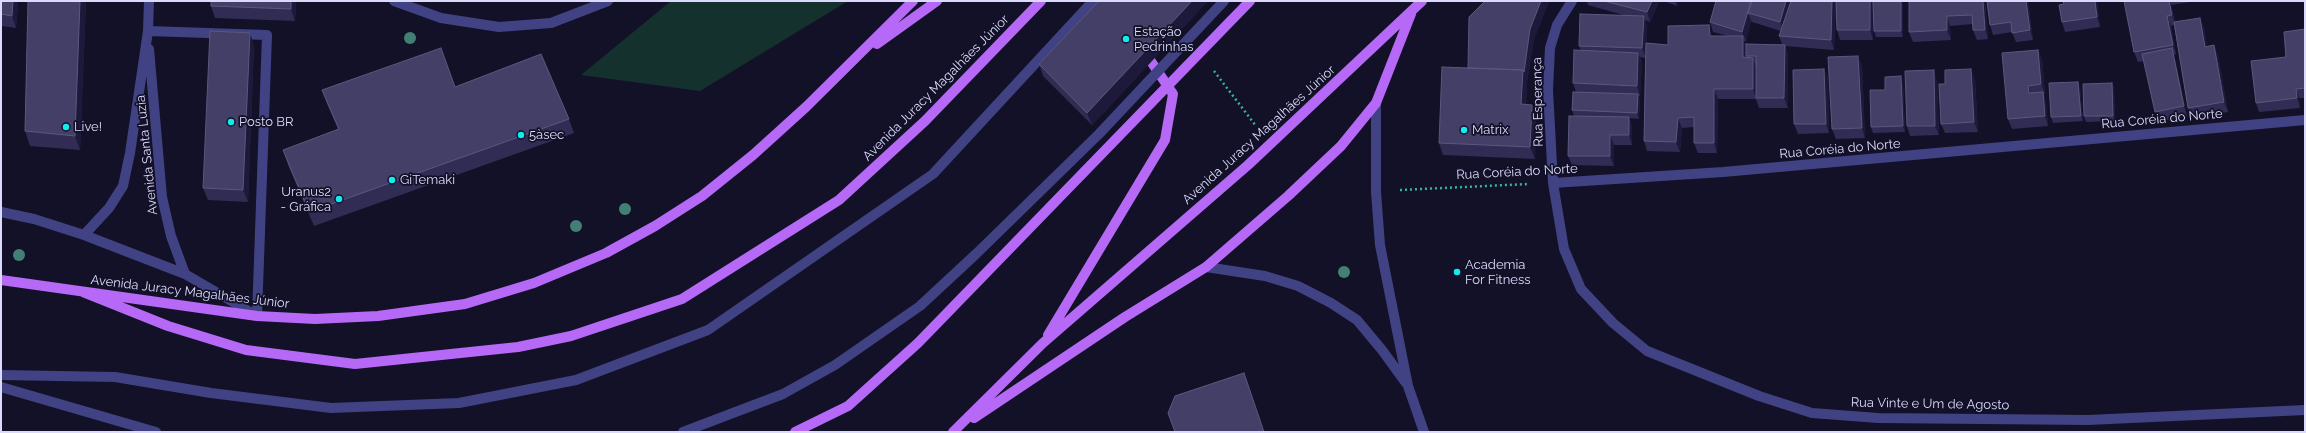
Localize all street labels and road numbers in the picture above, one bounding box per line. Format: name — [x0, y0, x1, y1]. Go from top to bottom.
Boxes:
street label: Avenida Juracy Magalhães Júnior — [860, 12, 1012, 164]
street label: Rua Esperança — [1529, 57, 1547, 147]
street label: Avenida Juracy Magalhães Júnior — [1179, 62, 1339, 208]
street label: Avenida Santa Luzia — [133, 94, 161, 216]
street label: Rua Coréia do Norte — [2101, 106, 2223, 132]
street label: Rua Coréia do Norte — [1779, 136, 1901, 162]
street label: Rua Coréia do Norte — [1456, 161, 1578, 183]
street label: Avenida Juracy Magalhães Júnior — [90, 272, 290, 312]
street label: Rua Vinte e Um de Agosto — [1851, 395, 2009, 413]

